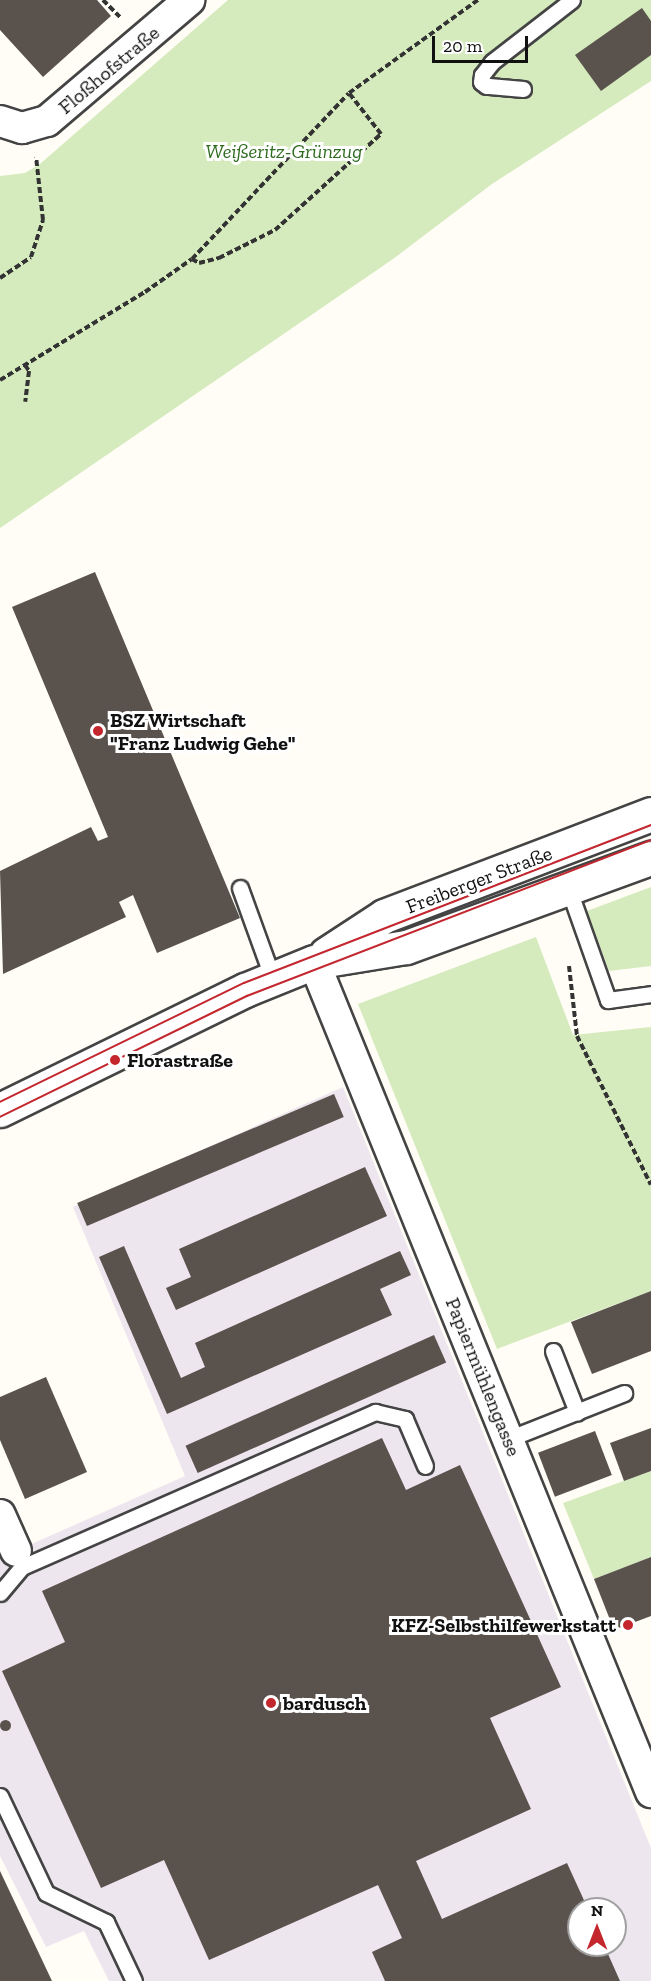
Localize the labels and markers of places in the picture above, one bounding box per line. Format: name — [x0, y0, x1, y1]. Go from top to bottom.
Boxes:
place label: BSZ Wirtschaft "Franz Ludwig Gehe" — [110, 708, 295, 755]
marker: BSZ Wirtschaft "Franz Ludwig Gehe" — [91, 724, 105, 738]
place label: Florastraße — [127, 1048, 233, 1072]
marker: Florastraße — [108, 1053, 122, 1067]
place label: KFZ-Selbsthilfewerkstatt — [391, 1613, 616, 1637]
marker: KFZ-Selbsthilfewerkstatt — [621, 1618, 635, 1632]
place label: bardusch — [283, 1691, 366, 1715]
marker: bardusch — [264, 1696, 278, 1710]

